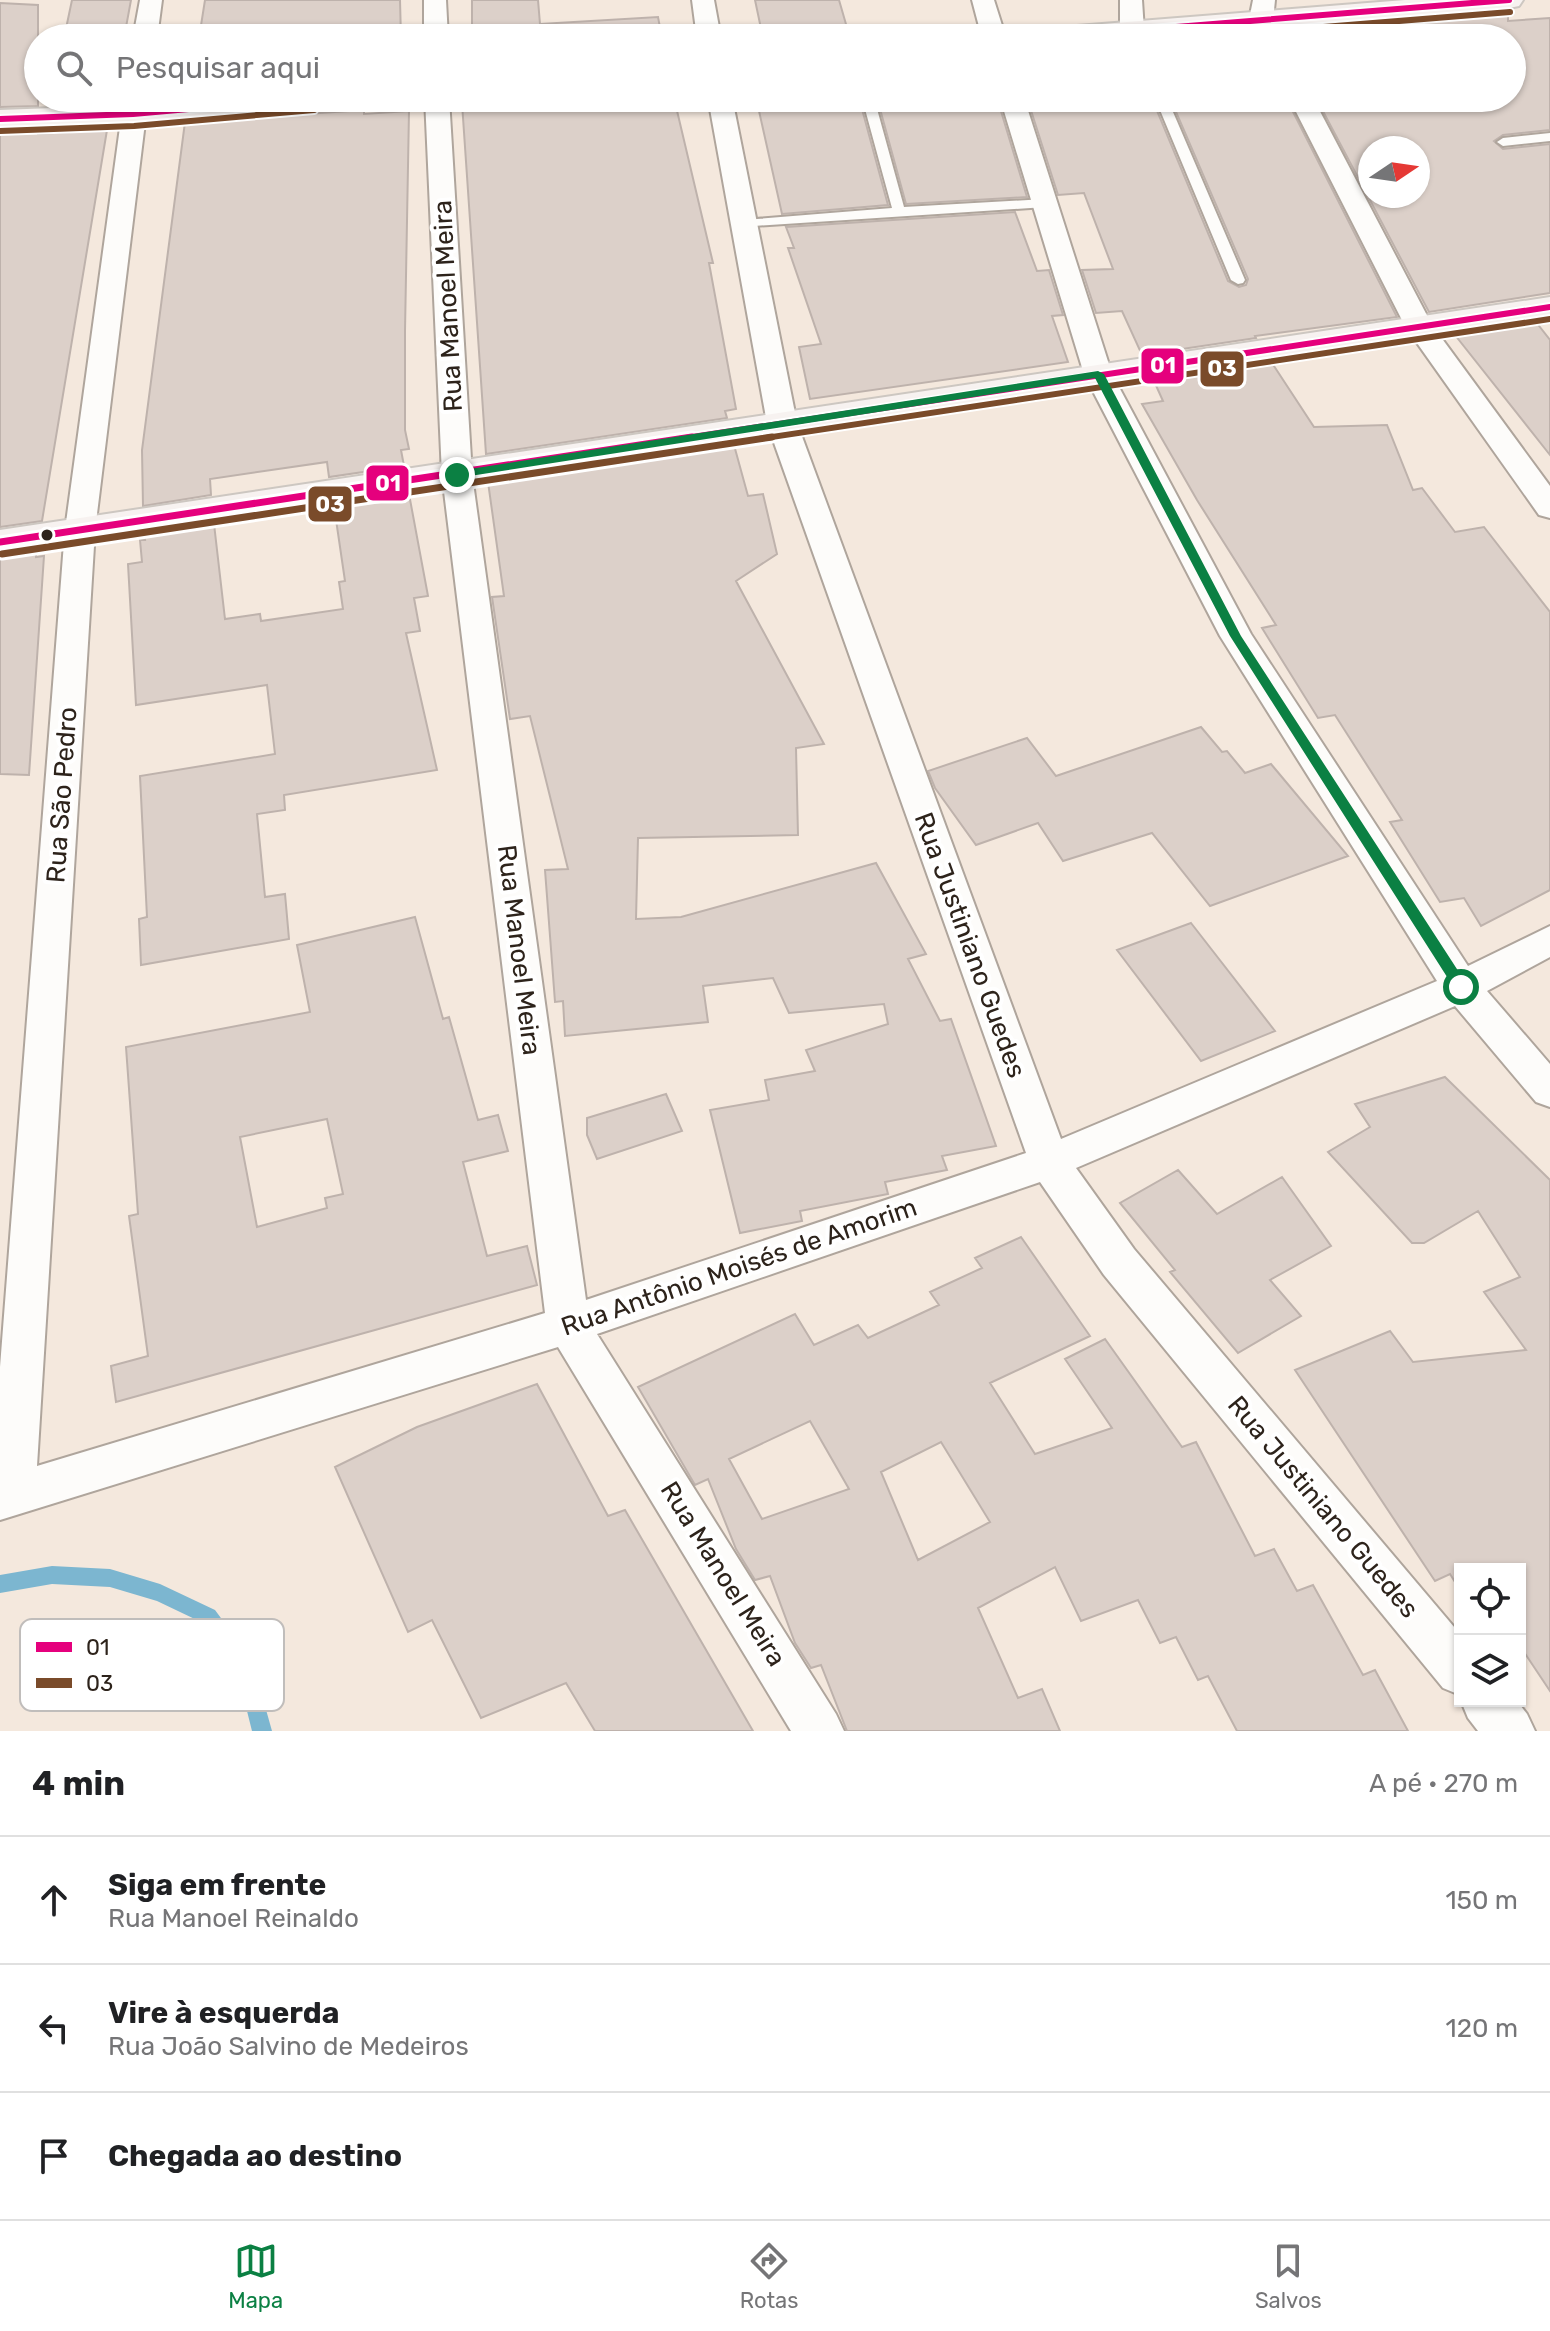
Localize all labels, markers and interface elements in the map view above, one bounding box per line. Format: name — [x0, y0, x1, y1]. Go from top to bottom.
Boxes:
search box — [24, 24, 1526, 112]
icon: search — [52, 46, 96, 90]
text: Pesquisar aqui — [116, 50, 320, 86]
north arrow — [1358, 136, 1430, 208]
street label: Rua Manoel Meira — [427, 199, 469, 413]
line badge: 01 — [1140, 347, 1185, 385]
line badge: 03 — [1199, 350, 1245, 388]
text: 01 — [1150, 352, 1176, 379]
text: 03 — [1207, 355, 1237, 382]
route end — [439, 457, 475, 493]
line badge: 01 — [365, 464, 410, 502]
text: 01 — [375, 470, 401, 497]
line badge: 03 — [307, 485, 353, 523]
text: 03 — [315, 491, 345, 518]
unlabelled marker — [39, 527, 55, 543]
street label: Rua São Pedro — [40, 706, 84, 884]
street label: Rua Justiniano Guedes — [908, 808, 1032, 1082]
street label: Rua Manoel Meira — [491, 843, 547, 1057]
route start — [1443, 969, 1479, 1005]
street label: Rua Antônio Moisés de Amorim — [557, 1191, 921, 1343]
street label: Rua Justiniano Guedes — [1221, 1390, 1425, 1624]
street label: Rua Manoel Meira — [654, 1476, 792, 1672]
map controls — [1454, 1563, 1526, 1707]
button: locate — [1454, 1563, 1526, 1635]
legend — [20, 1619, 284, 1711]
text: 01 — [86, 1634, 109, 1661]
button: layers — [1454, 1635, 1526, 1707]
text: 03 — [86, 1670, 113, 1697]
text: 4 min — [32, 1763, 125, 1804]
text: A pé · 270 m — [1369, 1768, 1518, 1799]
text: Siga em frente — [108, 1867, 326, 1903]
icon: ahead — [32, 1878, 76, 1922]
text: 150 m — [1445, 1885, 1518, 1916]
text: Rua Manoel Reinaldo — [108, 1903, 359, 1934]
text: Vire à esquerda — [108, 1995, 339, 2031]
icon: left — [32, 2006, 76, 2050]
text: 120 m — [1446, 2013, 1518, 2044]
text: Rua João Salvino de Medeiros — [108, 2031, 469, 2062]
icon: arrive — [32, 2134, 76, 2178]
text: Chegada ao destino — [108, 2138, 402, 2174]
tab: Mapa — [228, 2239, 283, 2314]
tab: Rotas — [740, 2239, 798, 2314]
tab: Salvos — [1255, 2239, 1322, 2314]

